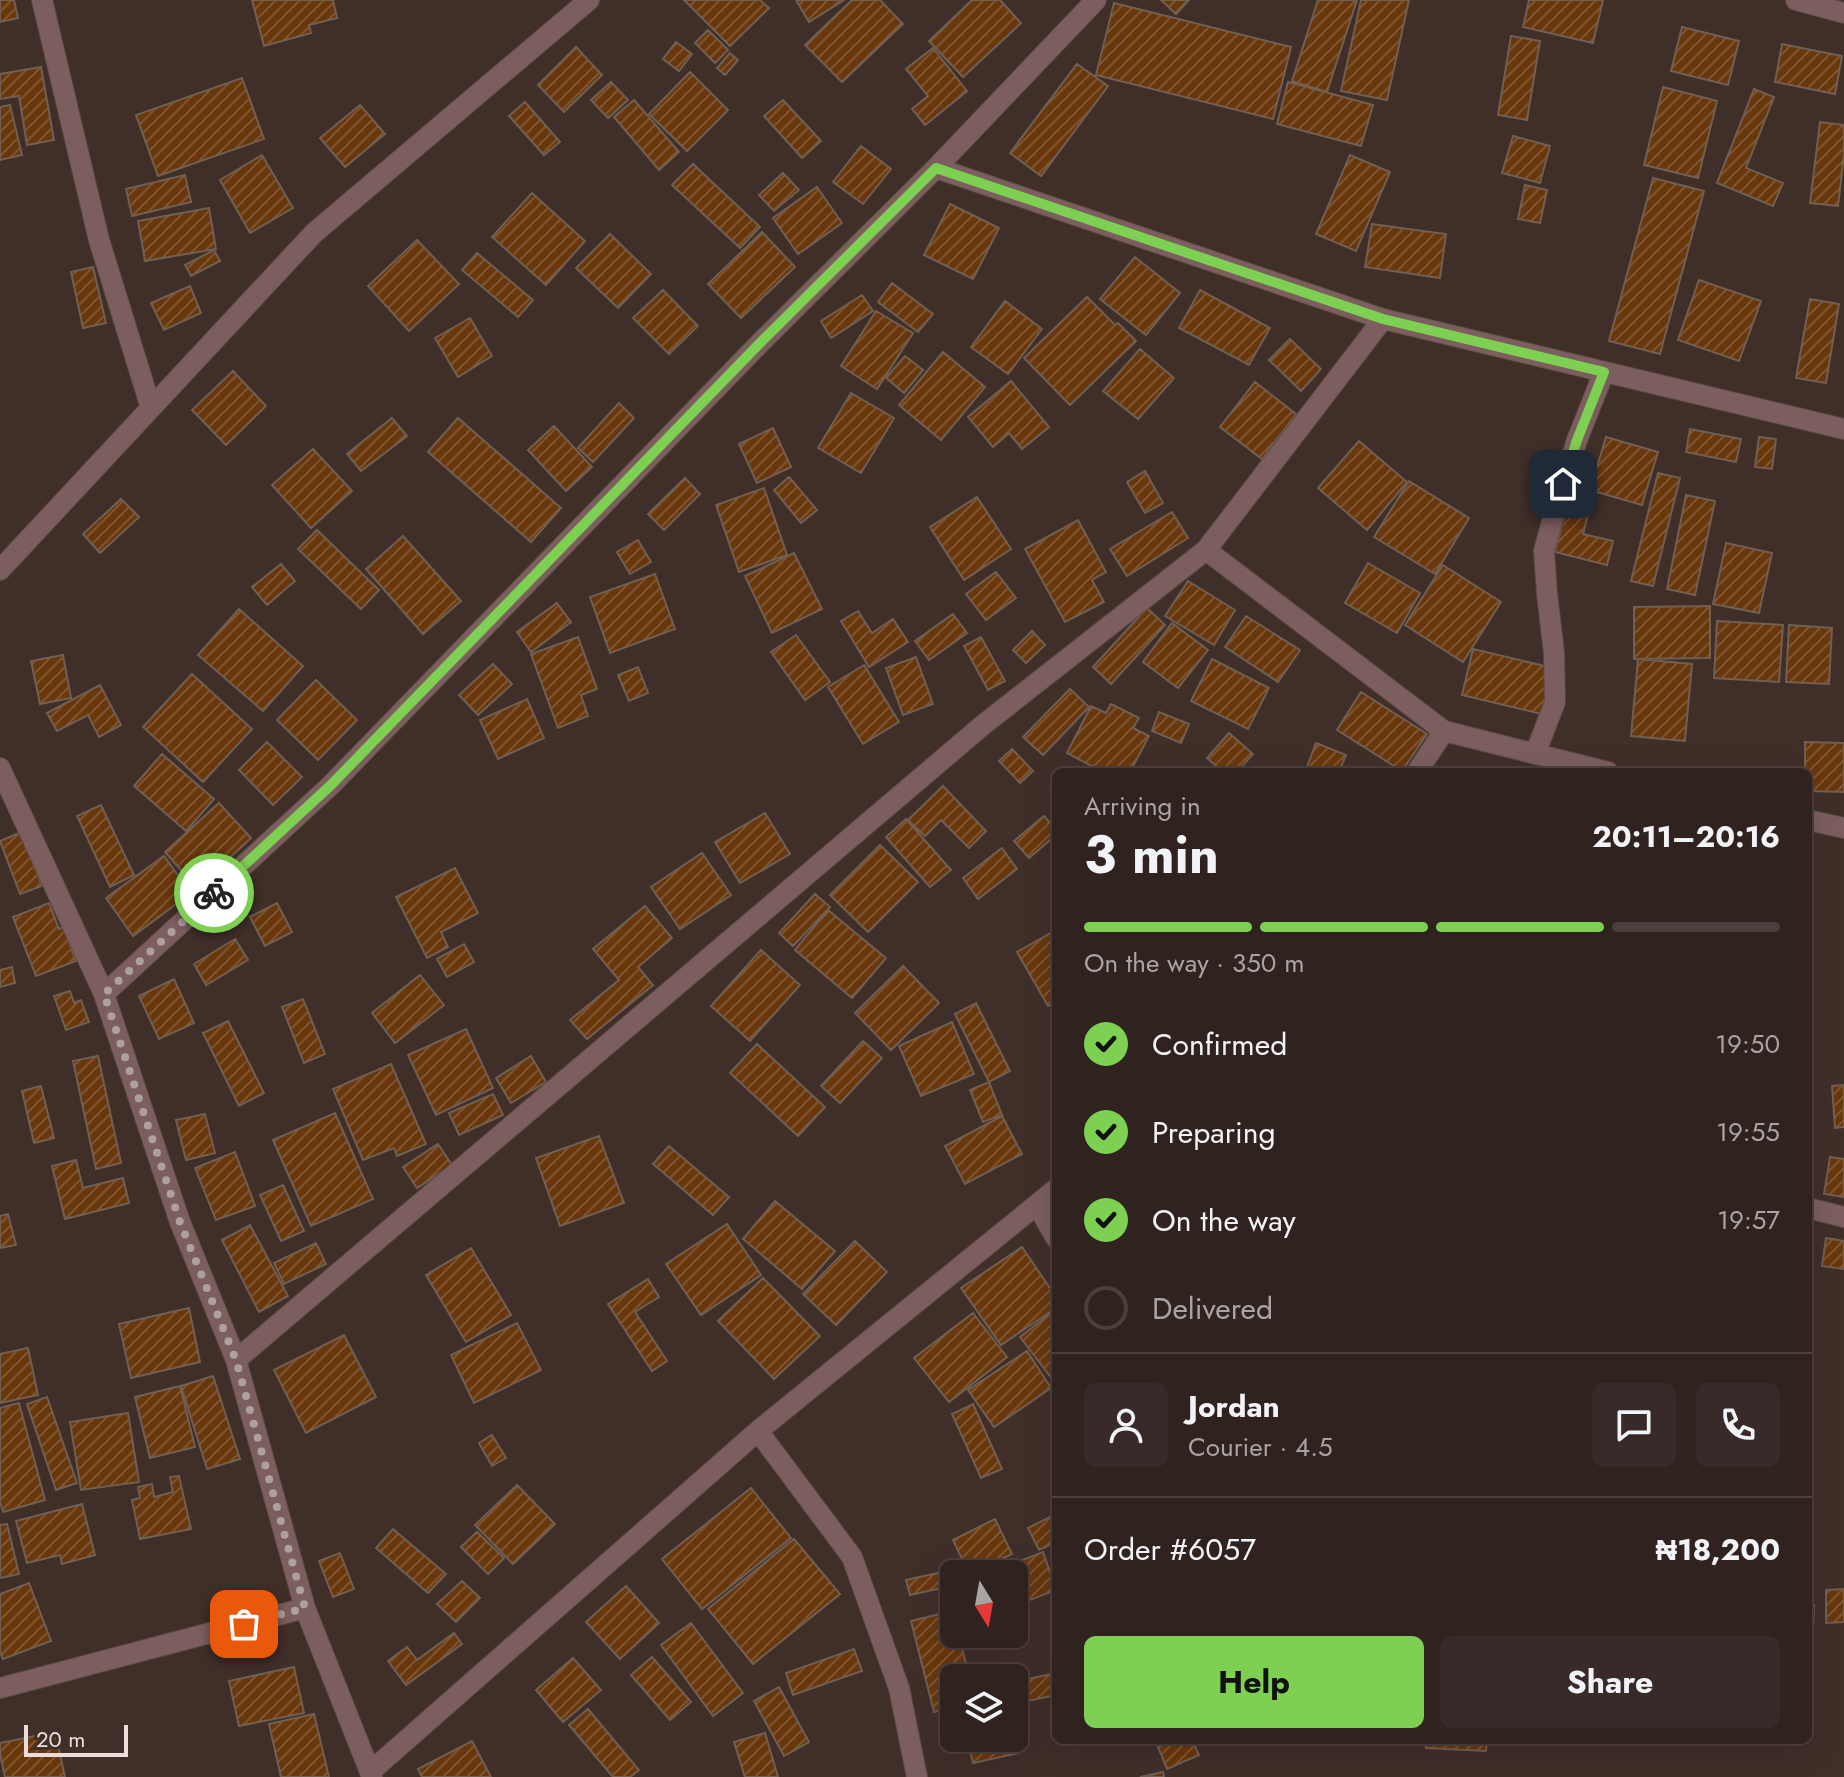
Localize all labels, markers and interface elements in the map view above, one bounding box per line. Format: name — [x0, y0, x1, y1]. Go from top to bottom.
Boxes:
pin — [1529, 450, 1597, 518]
icon: home — [1541, 462, 1585, 506]
text: Arriving in — [1084, 787, 1201, 825]
text: 20:11–20:16 — [1592, 815, 1780, 858]
text: 3 min — [1084, 817, 1219, 893]
courier — [174, 853, 254, 933]
icon: bike — [192, 871, 236, 915]
text: On the way · 350 m — [1084, 944, 1305, 982]
icon: check — [1084, 1022, 1128, 1066]
text: Confirmed — [1152, 1023, 1287, 1066]
text: 19:50 — [1715, 1025, 1780, 1063]
icon: check — [1084, 1110, 1128, 1154]
text: Preparing — [1152, 1111, 1276, 1154]
text: 19:55 — [1716, 1113, 1780, 1151]
icon: check — [1084, 1198, 1128, 1242]
text: On the way — [1152, 1199, 1296, 1242]
text: 19:57 — [1717, 1201, 1780, 1239]
text: Delivered — [1152, 1287, 1273, 1330]
button: person — [1084, 1383, 1168, 1467]
button: chat — [1592, 1383, 1676, 1467]
button: phone — [1696, 1383, 1780, 1467]
text: Jordan — [1188, 1385, 1280, 1428]
text: Courier · 4.5 — [1188, 1428, 1333, 1466]
text: Order #6057 — [1084, 1528, 1256, 1571]
text: ₦18,200 — [1656, 1528, 1780, 1571]
north arrow — [940, 1560, 1028, 1648]
map controls — [940, 1560, 1028, 1752]
pin — [210, 1590, 278, 1658]
icon: bag — [222, 1602, 266, 1646]
button: Help — [1084, 1636, 1424, 1728]
button: Share — [1440, 1636, 1780, 1728]
button: layers — [940, 1664, 1028, 1752]
scale bar — [24, 1721, 128, 1757]
text: 20 m — [36, 1723, 85, 1755]

